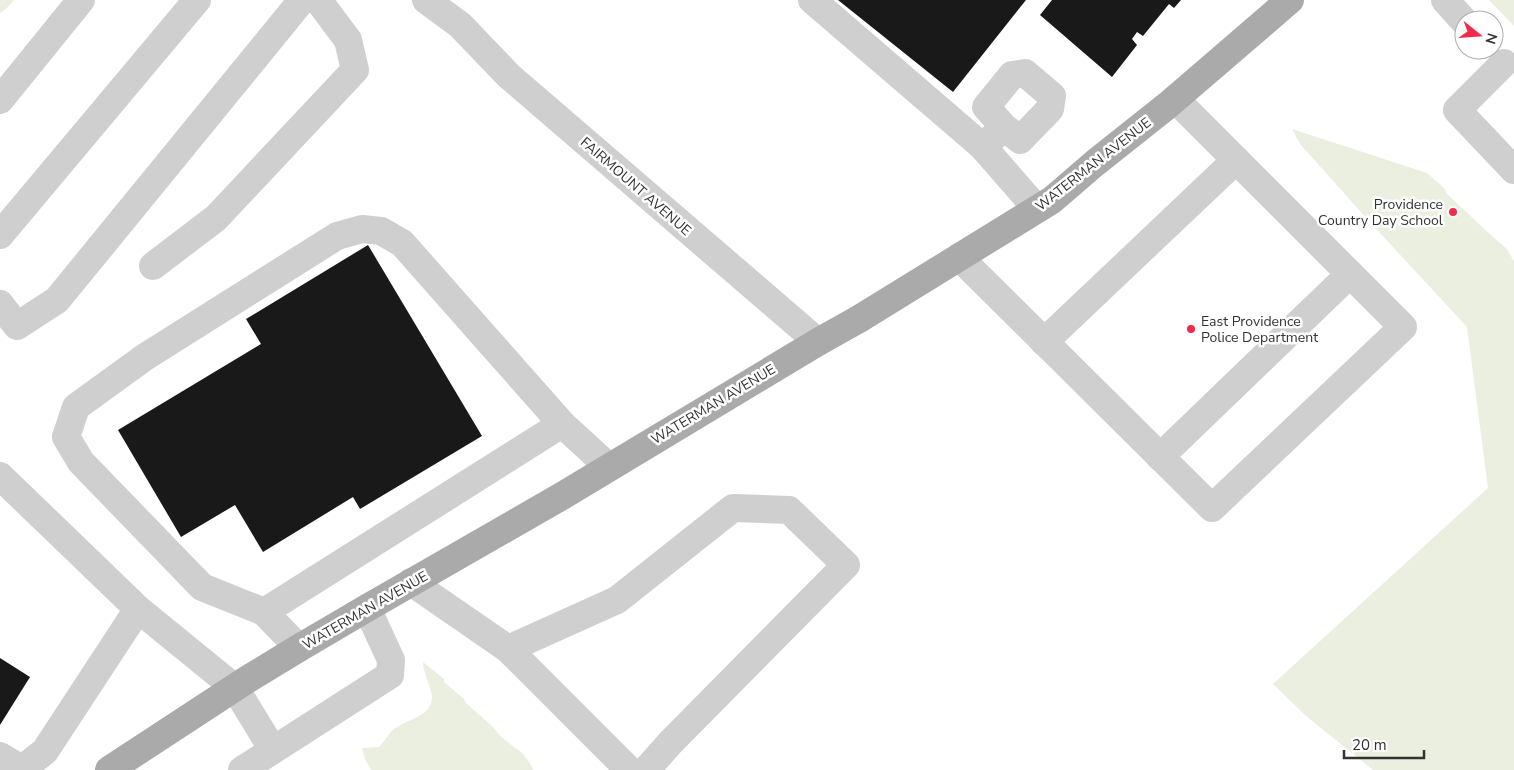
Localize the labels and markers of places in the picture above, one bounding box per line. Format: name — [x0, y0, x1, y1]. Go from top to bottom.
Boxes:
place label: Providence Country Day School — [1318, 195, 1444, 230]
marker: Providence Country Day School — [1447, 206, 1459, 218]
place label: East Providence Police Department — [1201, 312, 1318, 347]
marker: East Providence Police Department — [1185, 323, 1197, 335]

